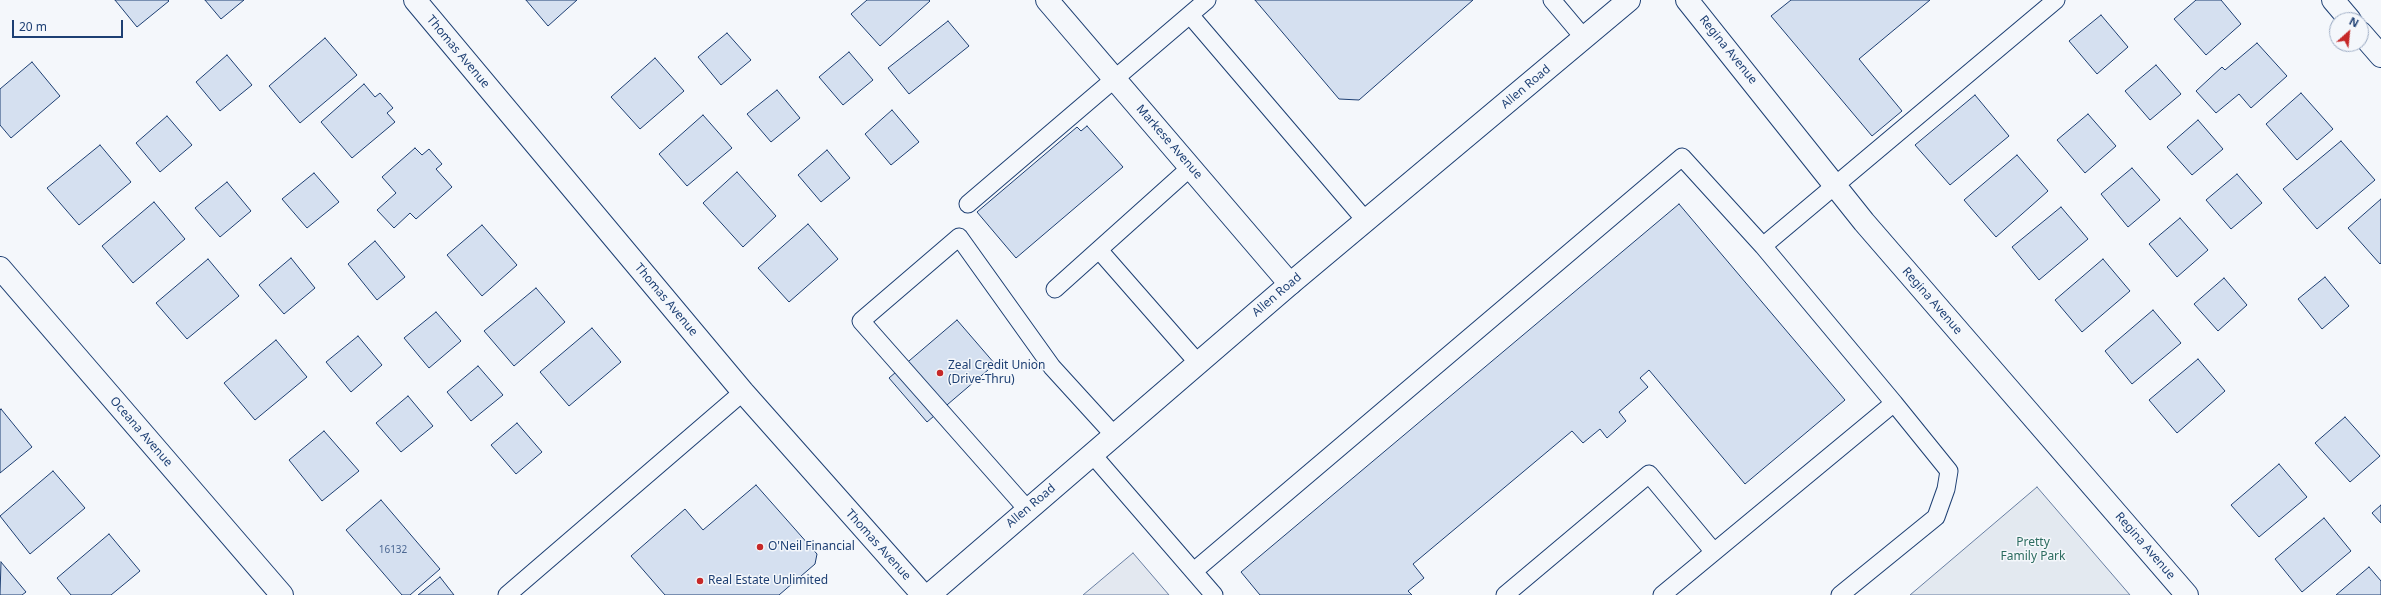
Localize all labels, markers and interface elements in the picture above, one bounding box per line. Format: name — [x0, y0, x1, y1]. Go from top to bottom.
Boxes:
scale bar — [14, 12, 125, 38]
north arrow — [2329, 12, 2369, 52]
street label: Thomas Avenue — [423, 13, 493, 91]
street label: Regina Avenue — [1696, 13, 1760, 87]
text: N — [2347, 13, 2362, 30]
text: 20 m — [19, 18, 47, 35]
street label: Allen Road — [1498, 62, 1554, 112]
street label: Markese Avenue — [1133, 102, 1205, 182]
street label: Thomas Avenue — [631, 261, 701, 339]
street label: Regina Avenue — [1899, 265, 1965, 337]
street label: Allen Road — [1249, 270, 1305, 320]
place label: Zeal Credit Union (Drive-Thru) — [948, 359, 1046, 387]
marker: Zeal Credit Union (Drive-Thru) — [935, 368, 945, 378]
street label: Oceana Avenue — [107, 394, 175, 470]
street label: Allen Road — [1003, 481, 1059, 531]
street label: Thomas Avenue — [842, 507, 914, 583]
street label: Regina Avenue — [2112, 510, 2178, 582]
park label: Pretty Family Park — [2001, 536, 2065, 564]
place label: O'Neil Financial — [768, 540, 855, 554]
marker: O'Neil Financial — [755, 542, 765, 552]
house number: 16132 — [379, 544, 407, 556]
place label: Real Estate Unlimited — [708, 574, 828, 588]
marker: Real Estate Unlimited — [695, 576, 705, 586]

